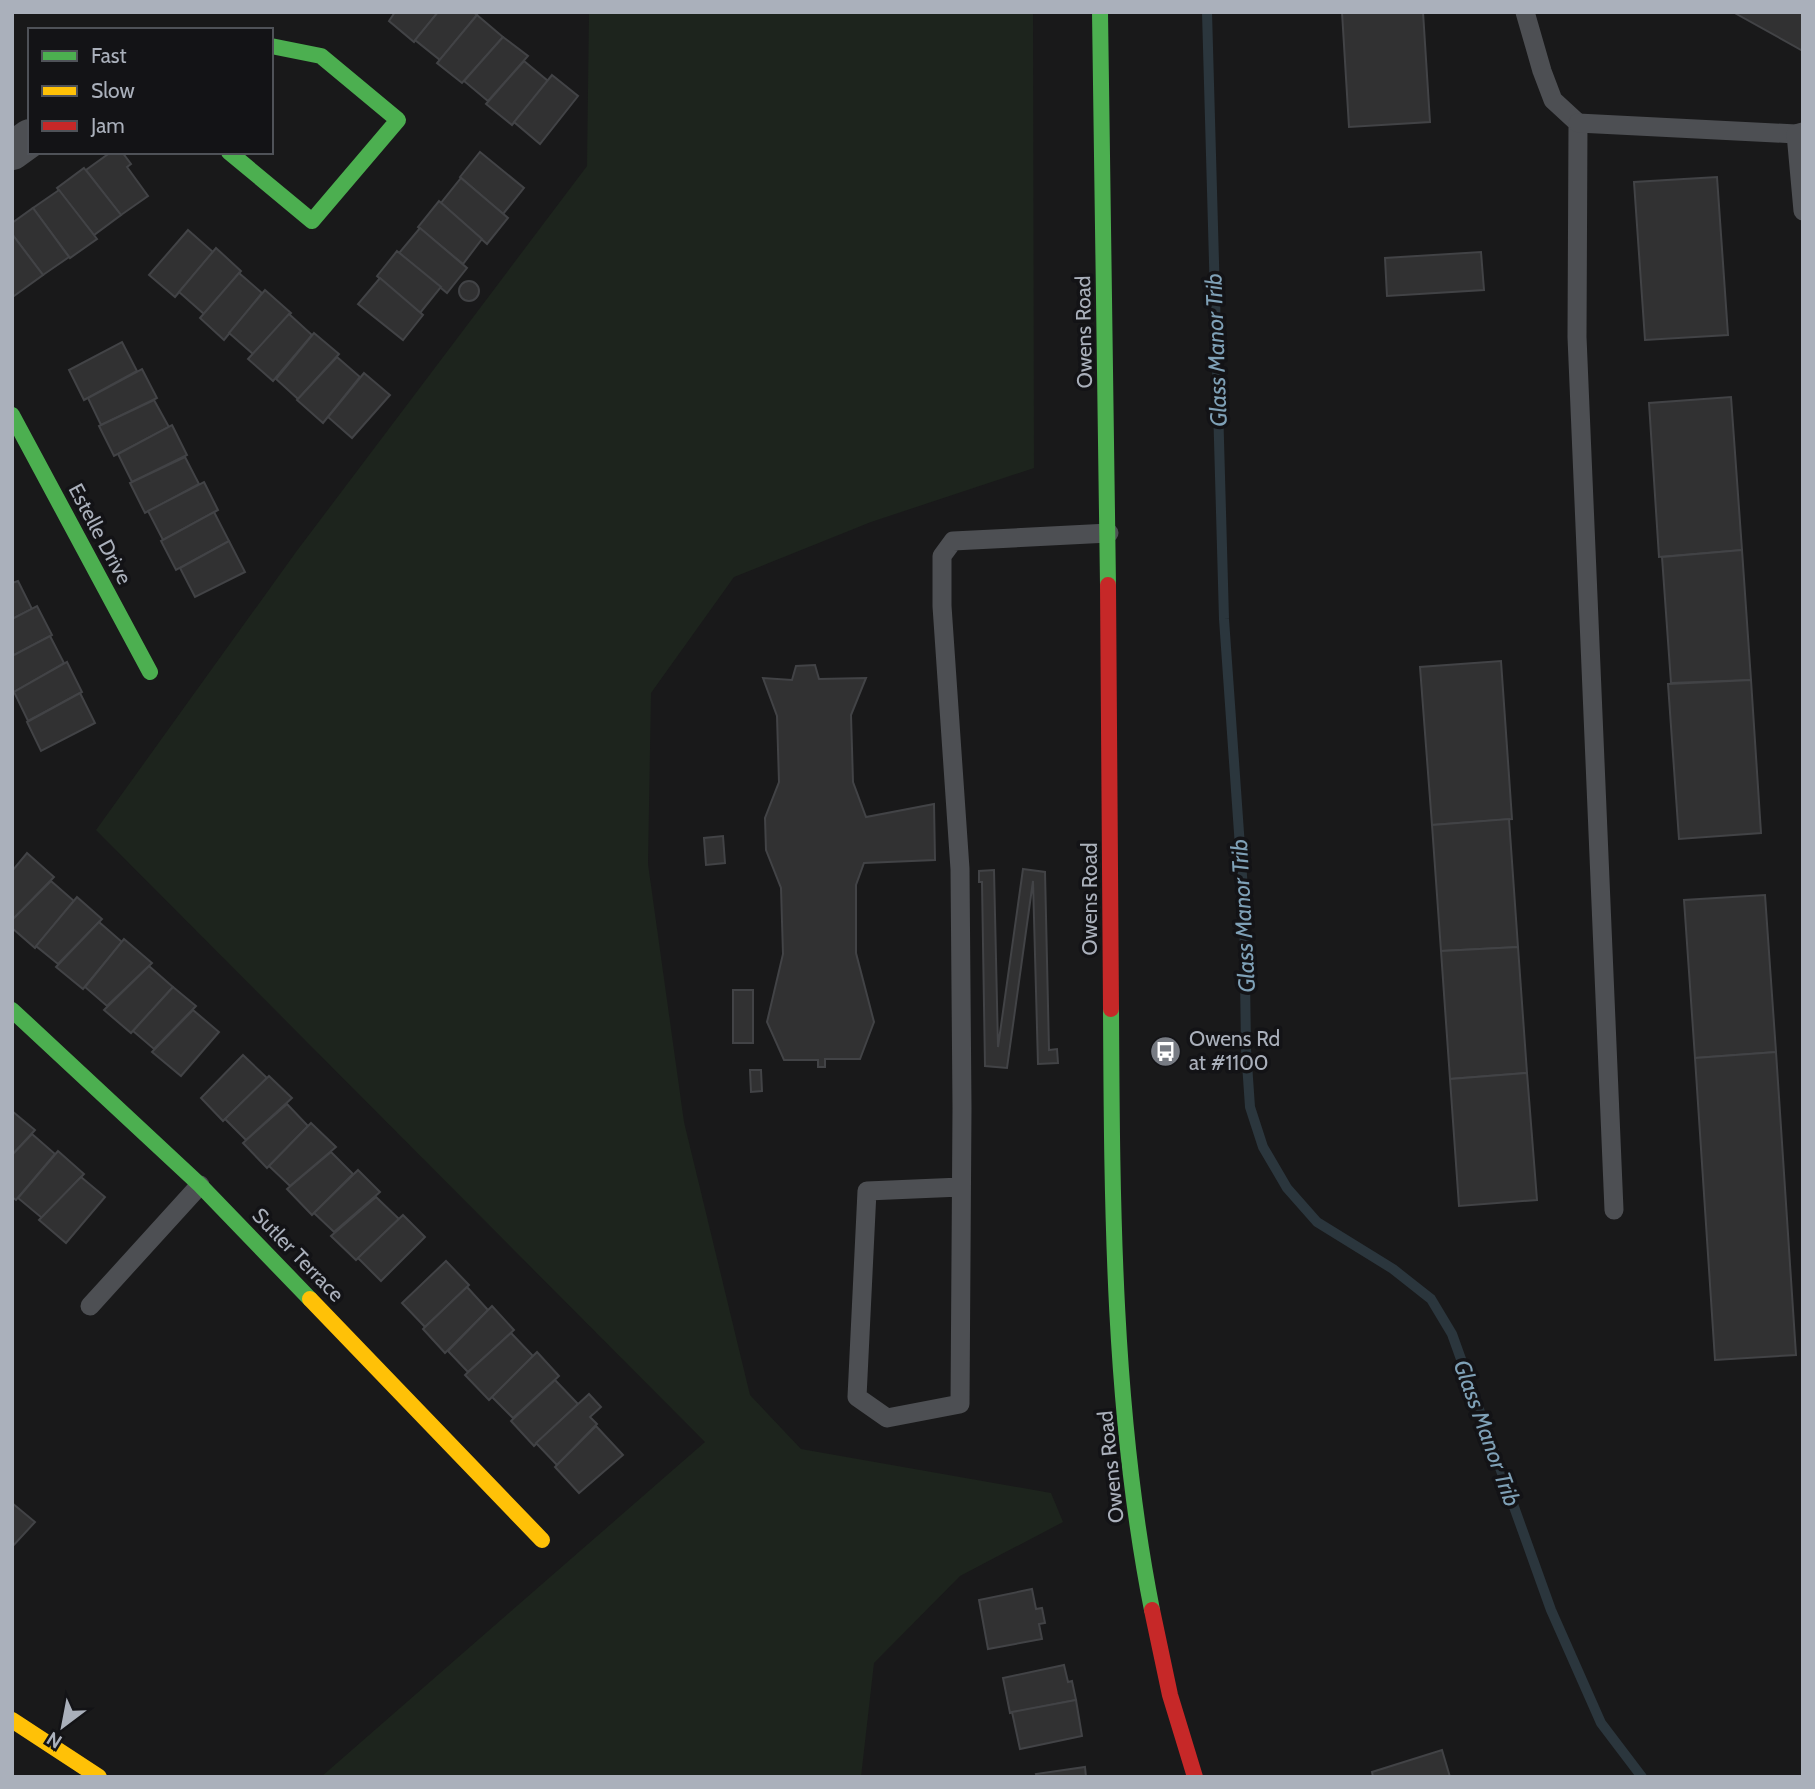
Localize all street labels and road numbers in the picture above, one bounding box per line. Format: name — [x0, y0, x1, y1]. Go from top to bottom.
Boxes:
street label: Owens Road — [1070, 275, 1097, 389]
street label: Estelle Drive — [63, 479, 137, 589]
street label: Owens Road — [1077, 843, 1102, 955]
street label: Sutler Terrace — [247, 1203, 349, 1307]
street label: Owens Road — [1092, 1410, 1129, 1524]

